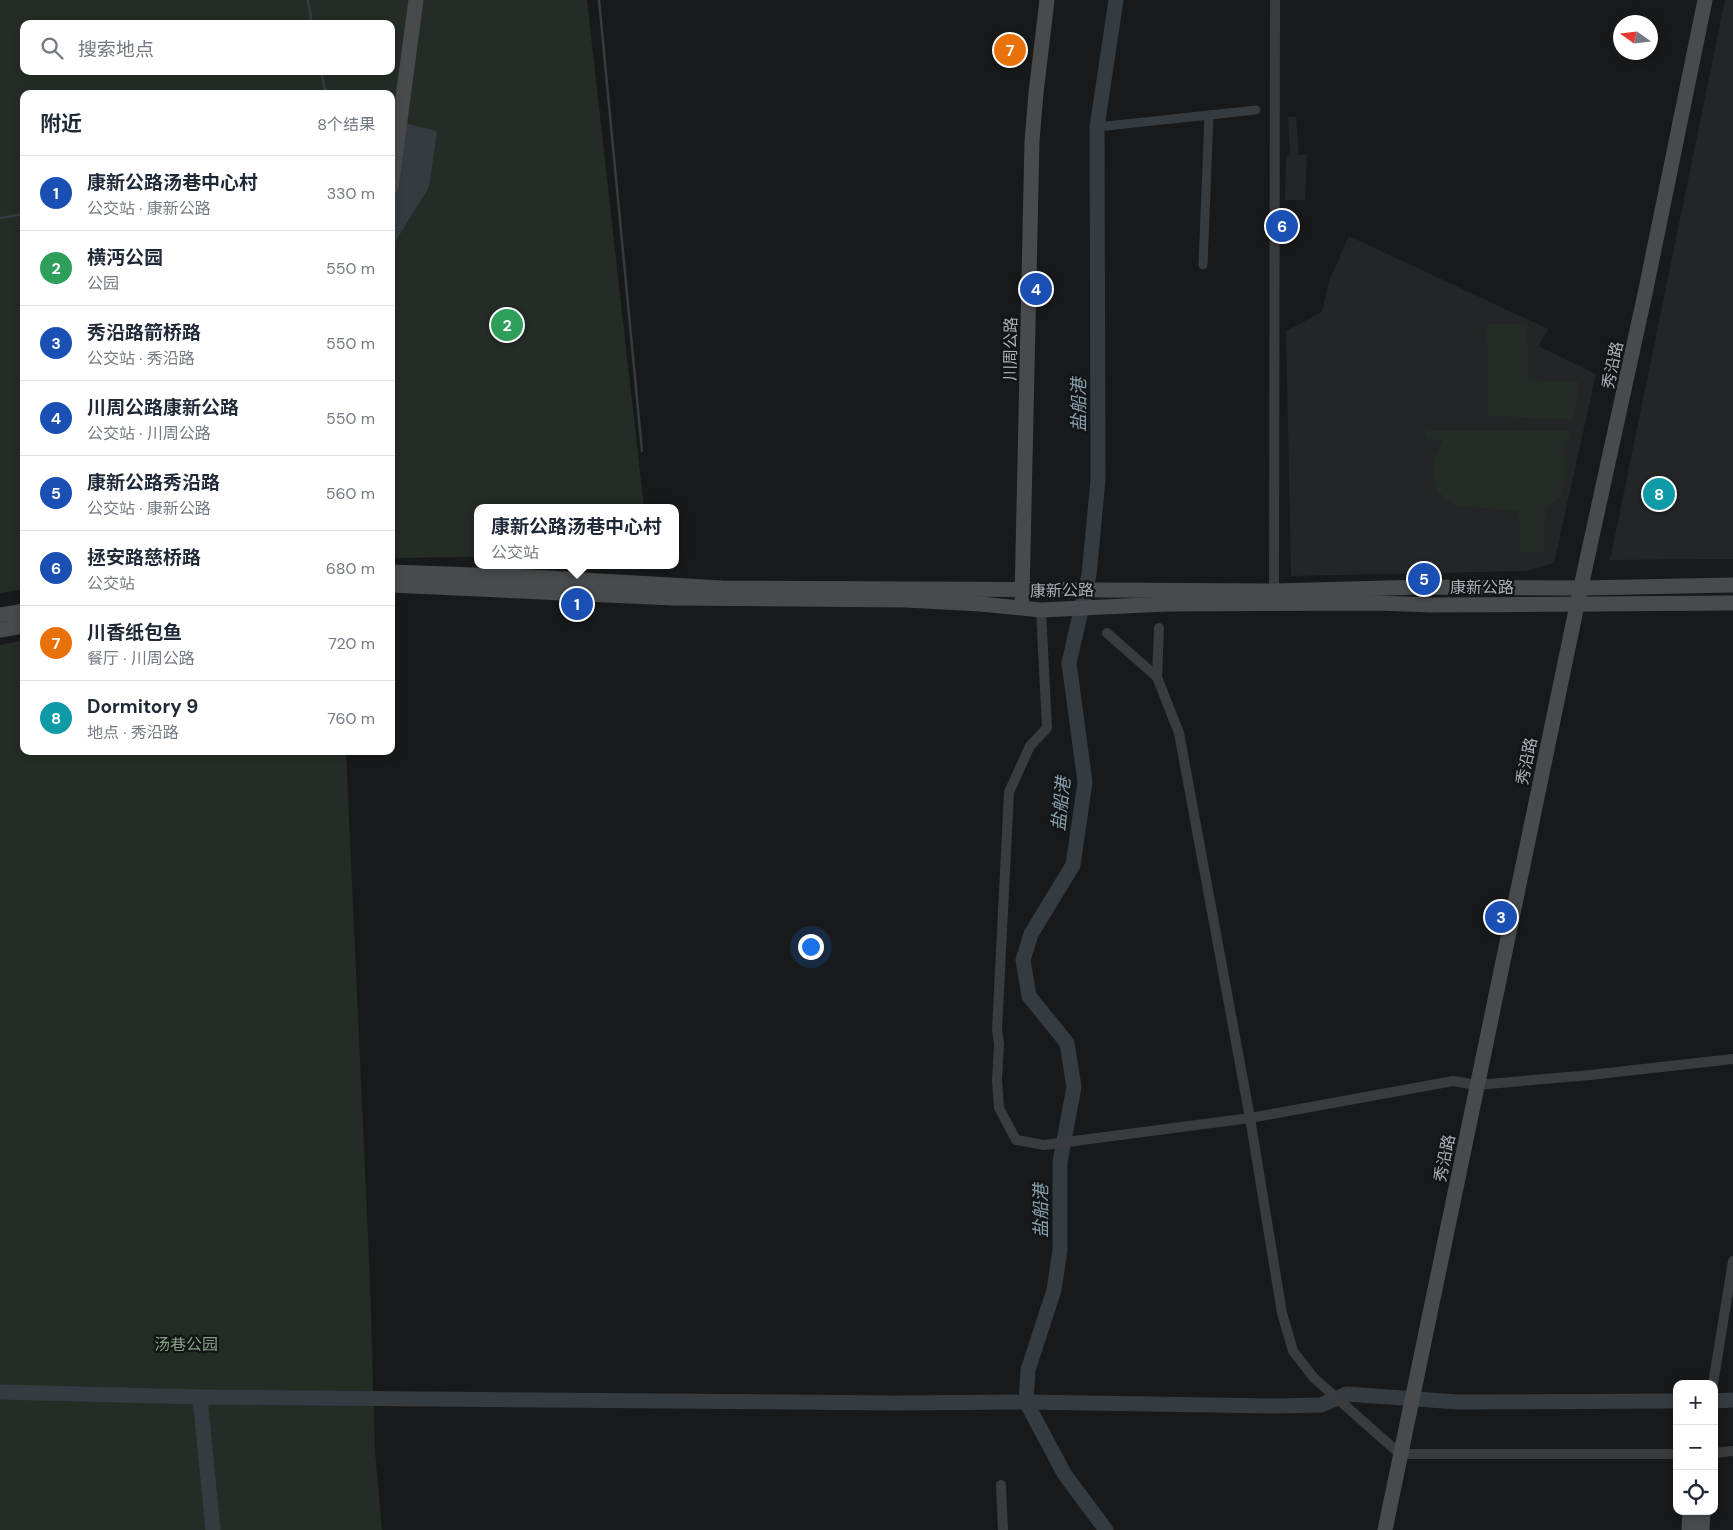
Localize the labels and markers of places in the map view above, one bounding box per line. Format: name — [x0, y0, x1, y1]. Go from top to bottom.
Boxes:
pin: 7 — [994, 31, 1026, 69]
pin: 6 — [1266, 207, 1298, 245]
pin: 4 — [1020, 270, 1052, 308]
pin: 2 — [491, 306, 523, 344]
pin: 8 — [1643, 475, 1675, 513]
pin: 5 — [1408, 560, 1440, 598]
pin: 1 — [561, 585, 593, 623]
pin: 3 — [1485, 898, 1517, 936]

